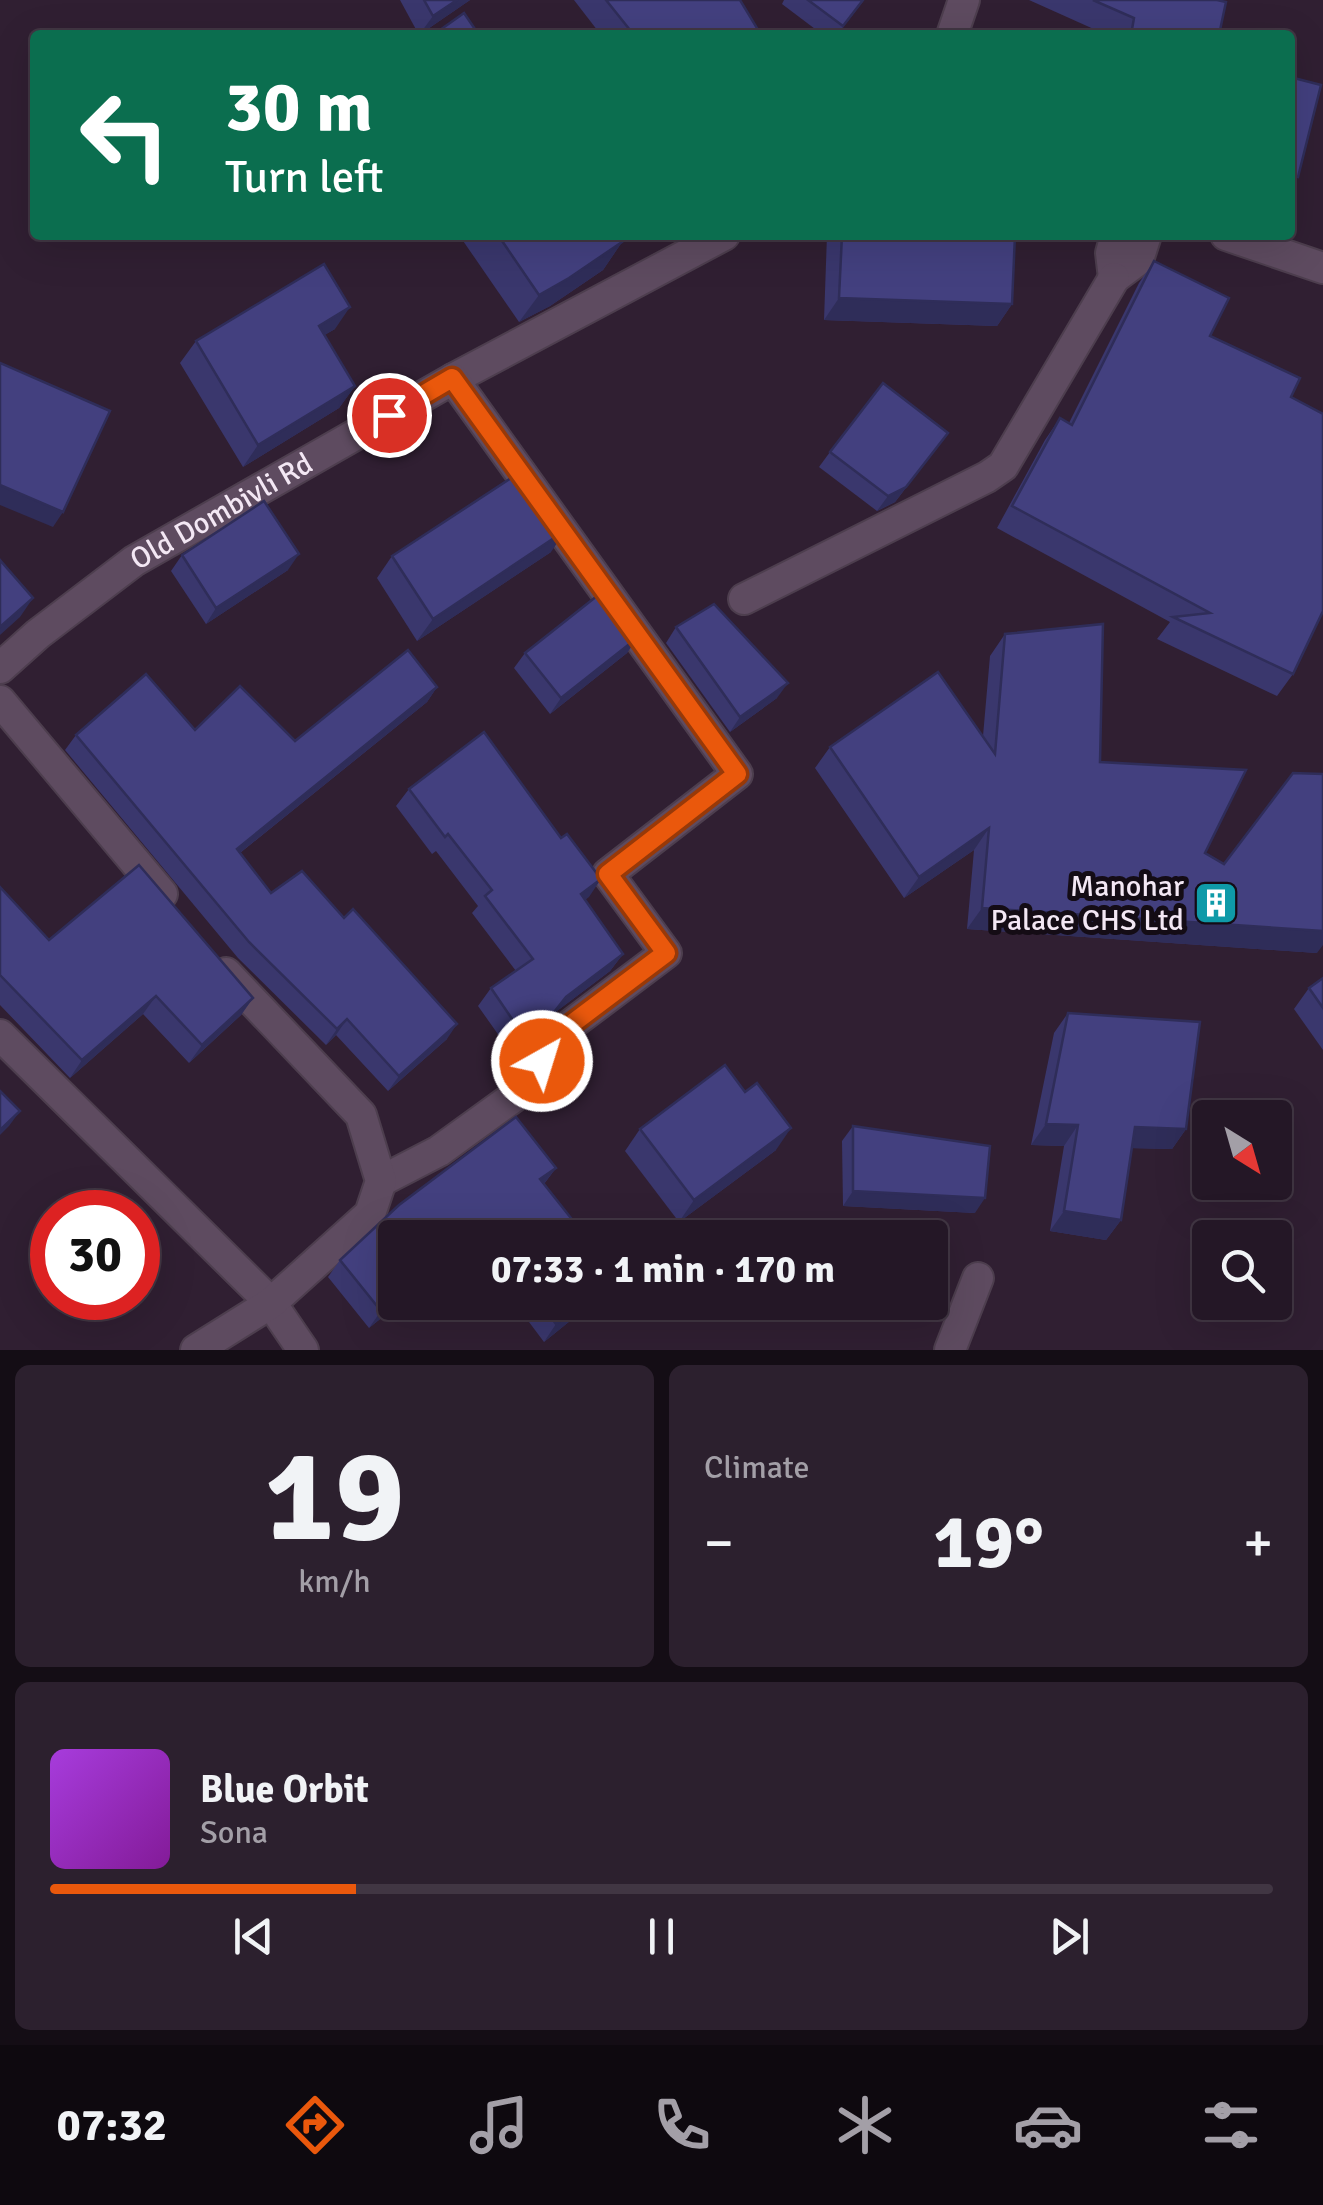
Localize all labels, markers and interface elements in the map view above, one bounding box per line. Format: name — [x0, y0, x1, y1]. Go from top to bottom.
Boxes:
text: 30 m — [225, 64, 373, 150]
icon: left — [60, 70, 190, 200]
text: Turn left — [225, 150, 384, 205]
pin — [347, 373, 432, 458]
icon: arrive — [362, 388, 417, 443]
street label: Old Dombivli Rd — [123, 445, 319, 578]
place label: Manohar Palace CHS Ltd — [991, 868, 1184, 939]
building icon: Manohar Palace CHS Ltd — [1193, 880, 1239, 926]
position arrow — [490, 1009, 594, 1113]
north arrow — [1192, 1100, 1292, 1200]
map controls — [1192, 1100, 1292, 1320]
speed limit sign: 30 — [30, 1190, 160, 1320]
button: search — [1192, 1220, 1292, 1320]
text: 07:33 · 1 min · 170 m — [491, 1246, 835, 1293]
text: 19 — [264, 1417, 405, 1577]
text: Climate — [704, 1448, 810, 1487]
text: 19° — [933, 1496, 1044, 1589]
text: − — [704, 1509, 734, 1577]
text: + — [1243, 1509, 1273, 1577]
text: km/h — [298, 1562, 371, 1601]
text: Blue Orbit — [200, 1766, 369, 1813]
text: Sona — [200, 1813, 268, 1852]
icon: previous — [226, 1909, 281, 1964]
icon: pause — [634, 1909, 689, 1964]
icon: next — [1042, 1909, 1097, 1964]
icon: directions — [280, 2090, 350, 2160]
icon: music — [464, 2090, 534, 2160]
icon: phone — [647, 2090, 717, 2160]
icon: climate — [830, 2090, 900, 2160]
icon: car — [1013, 2090, 1083, 2160]
icon: filters — [1196, 2090, 1266, 2160]
text: 07:32 — [57, 2098, 167, 2153]

